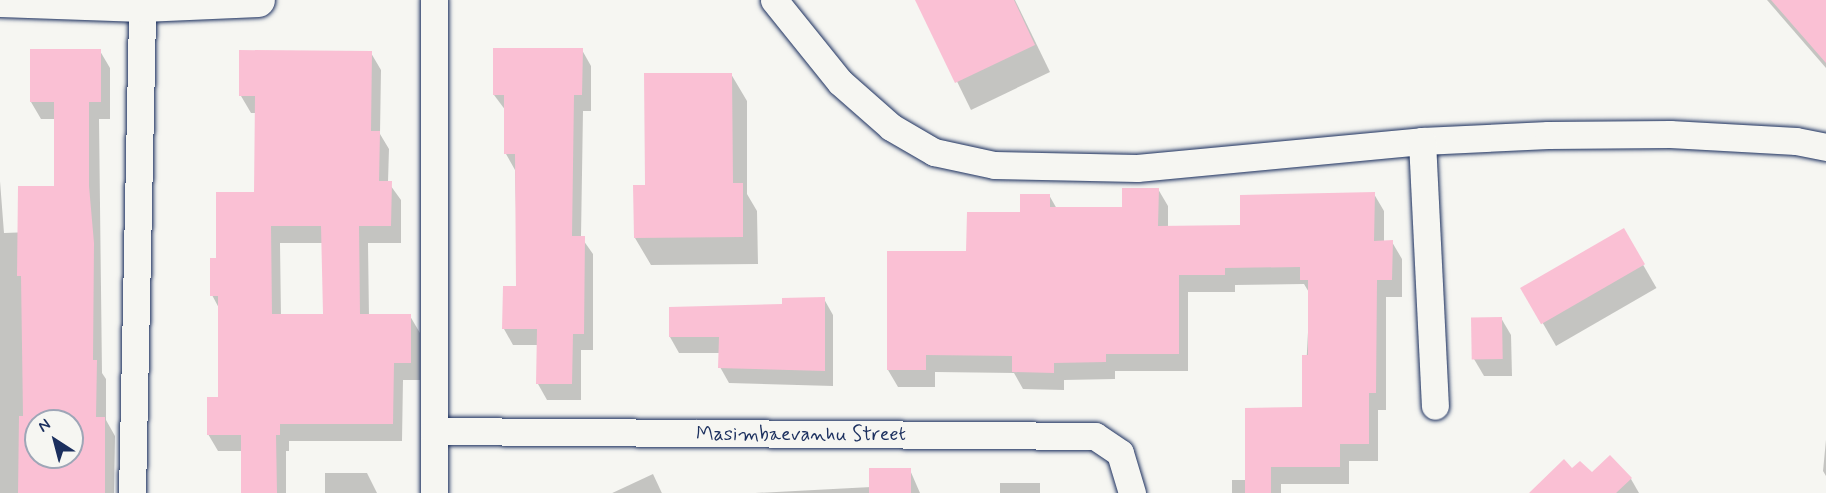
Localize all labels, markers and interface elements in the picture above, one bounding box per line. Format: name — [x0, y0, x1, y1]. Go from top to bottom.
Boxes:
north arrow — [24, 409, 84, 469]
text: N — [34, 414, 55, 437]
street label: Masimbaevanhu Street — [694, 422, 908, 446]

